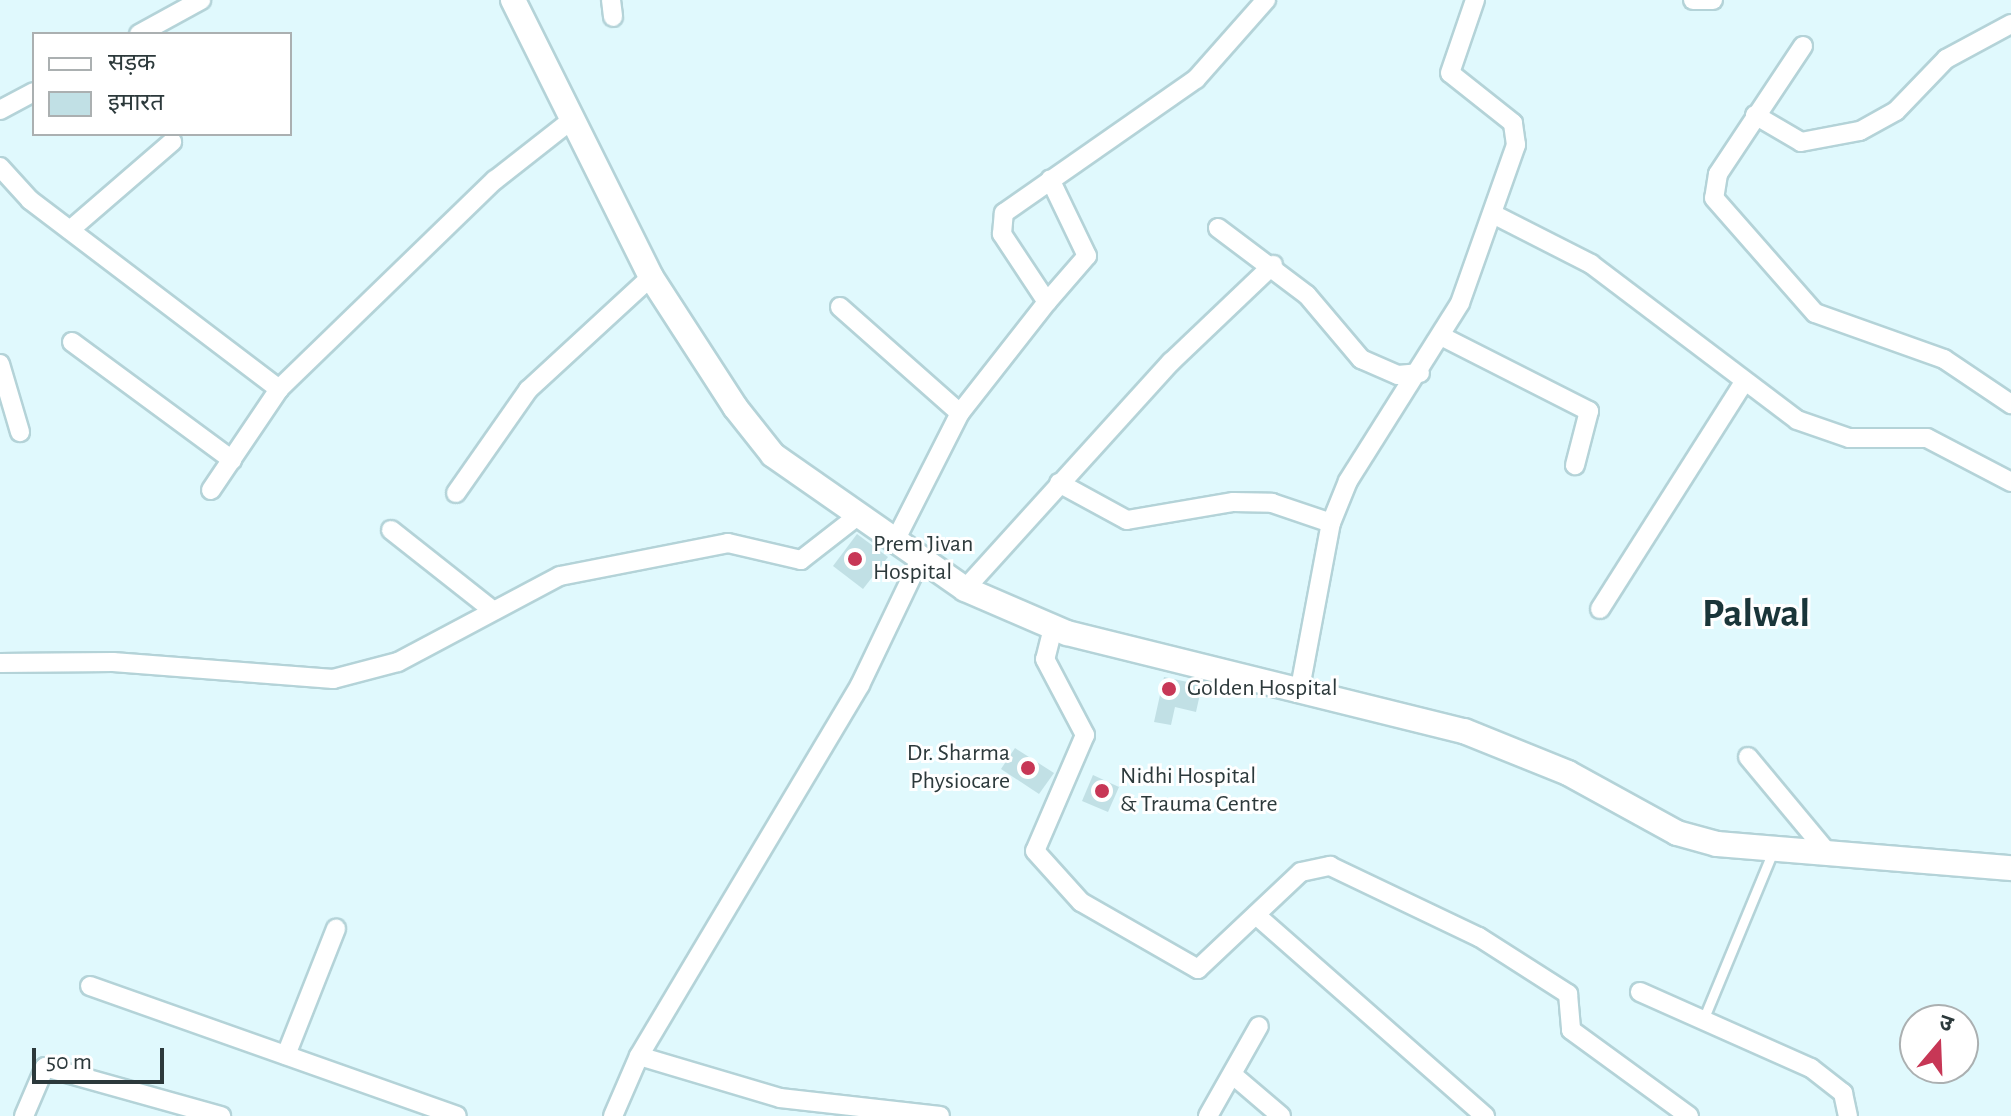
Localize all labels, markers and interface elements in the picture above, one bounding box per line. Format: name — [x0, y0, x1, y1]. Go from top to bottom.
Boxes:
legend — [32, 32, 292, 136]
text: सड़क — [108, 51, 156, 75]
text: इमारत — [108, 91, 164, 115]
place label: Prem Jivan Hospital — [873, 531, 973, 587]
marker: Prem Jivan Hospital — [844, 548, 866, 570]
district label: Palwal — [1702, 590, 1810, 638]
place label: Golden Hospital — [1187, 675, 1338, 703]
marker: Golden Hospital — [1158, 678, 1180, 700]
place label: Dr. Sharma Physiocare — [907, 740, 1010, 796]
marker: Dr. Sharma Physiocare — [1017, 757, 1039, 779]
place label: Nidhi Hospital & Trauma Centre — [1120, 763, 1278, 819]
marker: Nidhi Hospital & Trauma Centre — [1091, 780, 1113, 802]
north arrow — [1899, 1004, 1979, 1084]
text: उ — [1936, 1011, 1956, 1036]
scale bar — [36, 1032, 168, 1082]
text: 50 m — [46, 1050, 92, 1074]

